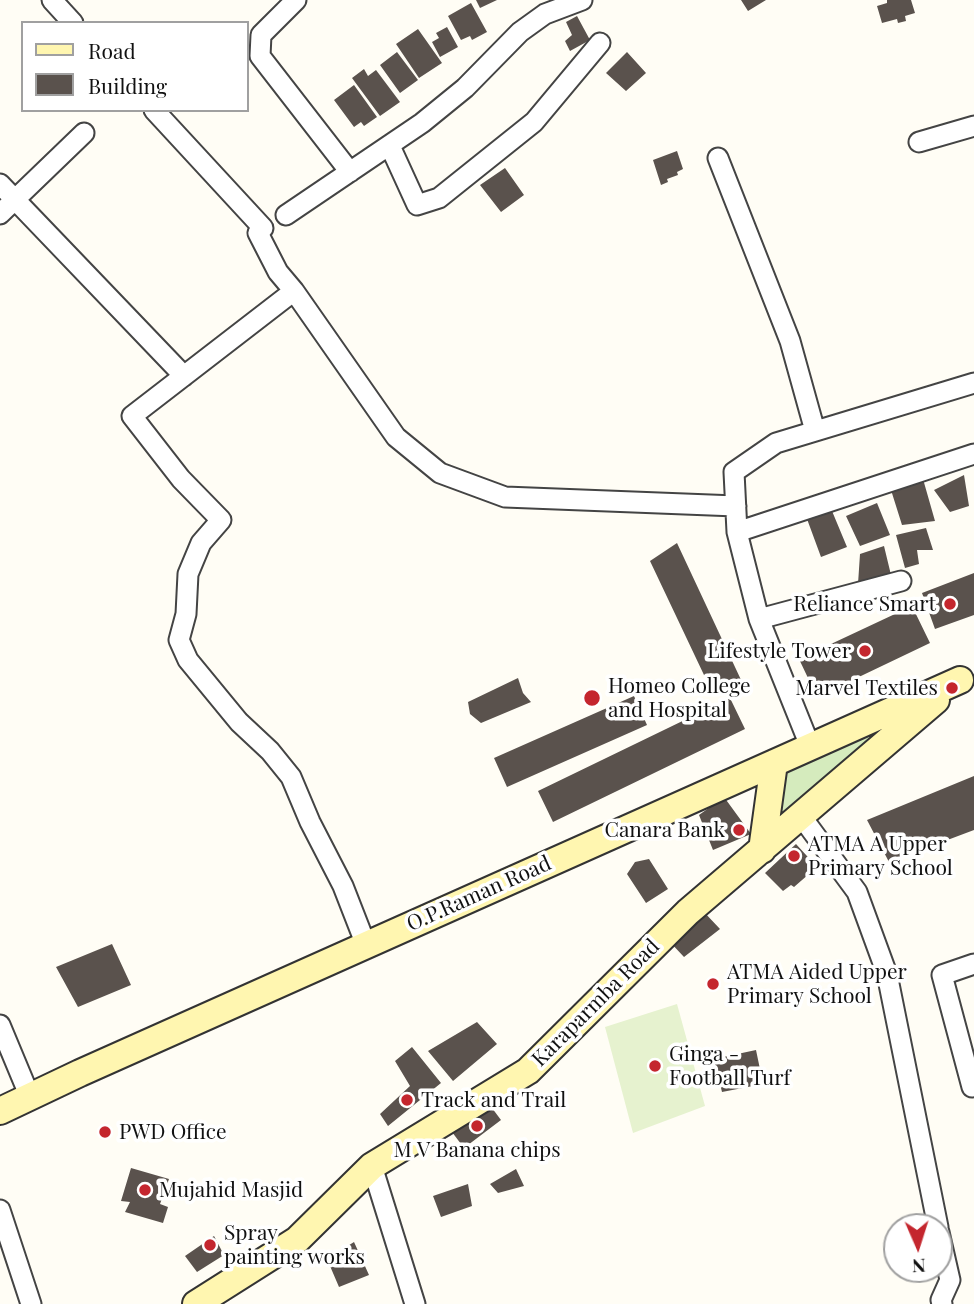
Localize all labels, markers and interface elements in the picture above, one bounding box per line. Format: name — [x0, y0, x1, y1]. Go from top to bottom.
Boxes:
legend — [21, 21, 248, 112]
text: Road — [88, 36, 136, 64]
text: Building — [88, 71, 167, 99]
place label: Reliance Smart — [793, 591, 936, 617]
marker: Reliance Smart — [942, 596, 958, 612]
place label: Lifestyle Tower — [707, 638, 851, 664]
marker: Lifestyle Tower — [857, 643, 873, 659]
place label: Homeo College and Hospital — [608, 673, 751, 723]
place label: Marvel Textiles — [795, 675, 938, 701]
marker: Marvel Textiles — [944, 680, 960, 696]
marker: Homeo College and Hospital — [582, 688, 602, 708]
place label: Canara Bank — [604, 817, 725, 843]
marker: Canara Bank — [731, 822, 747, 838]
place label: ATMA A Upper Primary School — [808, 831, 953, 881]
marker: ATMA A Upper Primary School — [786, 848, 802, 864]
street label: O.P.Raman Road — [403, 851, 555, 937]
street label: Karaparmba Road — [527, 934, 665, 1072]
place label: ATMA Aided Upper Primary School — [727, 959, 907, 1009]
marker: ATMA Aided Upper Primary School — [705, 976, 721, 992]
place label: Ginga - Football Turf — [669, 1041, 790, 1091]
marker: Ginga - Football Turf — [647, 1058, 663, 1074]
place label: Track and Trail — [421, 1087, 566, 1113]
marker: Track and Trail — [399, 1092, 415, 1108]
marker: M V Banana chips — [469, 1118, 485, 1134]
place label: PWD Office — [119, 1119, 227, 1145]
marker: PWD Office — [97, 1124, 113, 1140]
place label: M V Banana chips — [393, 1137, 561, 1163]
place label: Mujahid Masjid — [159, 1177, 303, 1203]
marker: Mujahid Masjid — [137, 1182, 153, 1198]
north arrow — [883, 1213, 953, 1283]
place label: Spray painting works — [224, 1220, 365, 1270]
marker: Spray painting works — [202, 1237, 218, 1253]
text: N — [911, 1254, 927, 1280]

